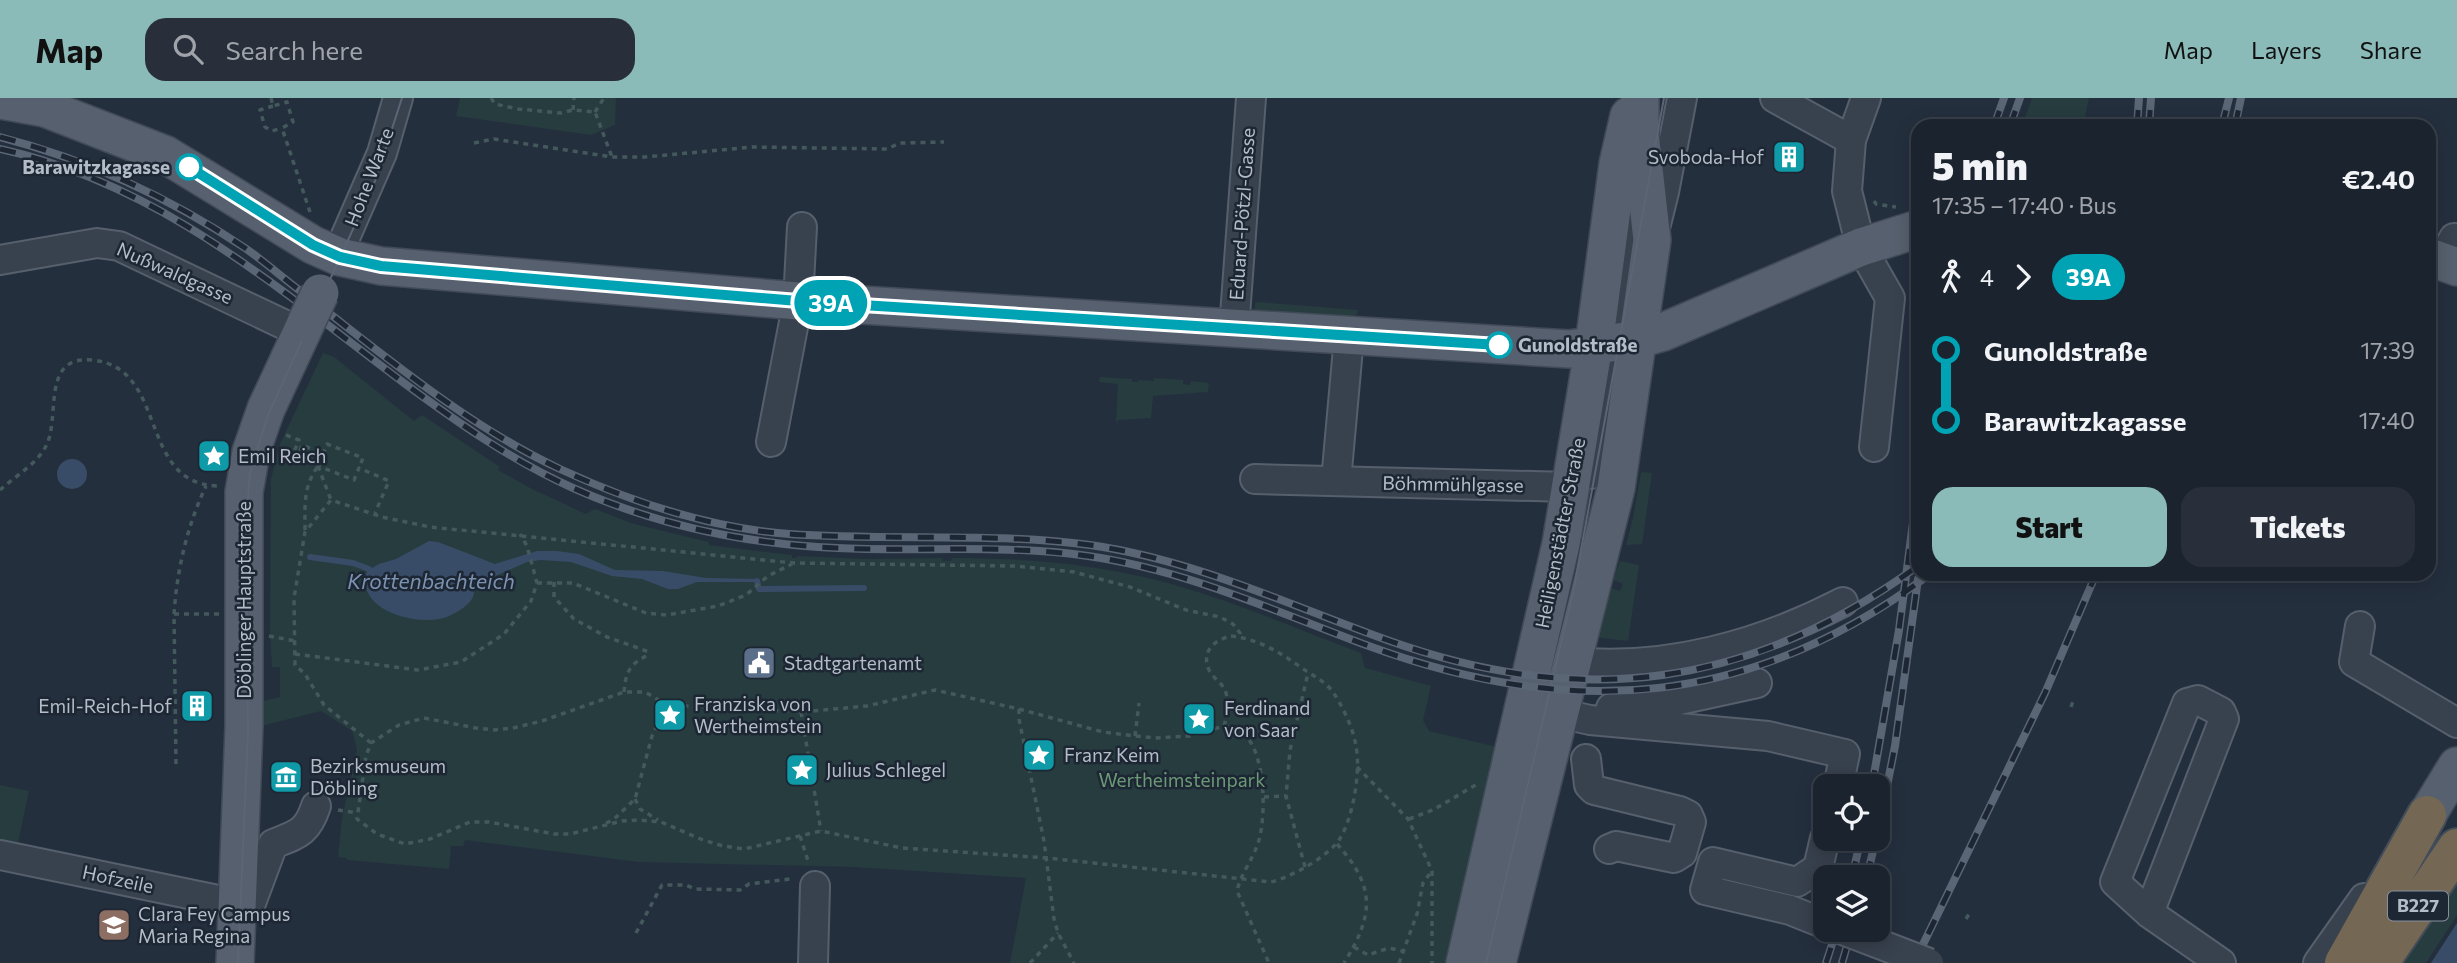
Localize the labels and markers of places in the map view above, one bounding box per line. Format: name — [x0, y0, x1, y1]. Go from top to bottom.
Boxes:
building icon: Svoboda-Hof — [1770, 138, 1808, 176]
place label: Svoboda-Hof — [1648, 145, 1764, 168]
marker: Barawitzkagasse — [176, 154, 202, 180]
place label: Barawitzkagasse — [22, 155, 170, 178]
marker: Gunoldstraße — [1486, 332, 1512, 358]
place label: Gunoldstraße — [1518, 333, 1637, 356]
place icon: Emil Reich — [195, 437, 233, 475]
place label: Emil Reich — [238, 444, 327, 467]
public building icon: Stadtgartenamt — [740, 644, 778, 682]
place label: Stadtgartenamt — [784, 651, 922, 674]
building icon: Emil-Reich-Hof — [178, 687, 216, 725]
place label: Franziska von Wertheimstein — [694, 692, 822, 737]
place label: Emil-Reich-Hof — [38, 694, 172, 717]
place icon: Franziska von Wertheimstein — [651, 696, 689, 734]
place label: Ferdinand von Saar — [1224, 696, 1310, 741]
place icon: Ferdinand von Saar — [1180, 700, 1218, 738]
place icon: Franz Keim — [1020, 736, 1058, 774]
place label: Franz Keim — [1064, 743, 1160, 766]
place icon: Julius Schlegel — [783, 751, 821, 789]
place label: Bezirksmuseum Döbling — [310, 754, 446, 799]
museum icon: Bezirksmuseum Döbling — [267, 758, 305, 796]
place label: Julius Schlegel — [826, 758, 946, 781]
place label: Clara Fey Campus Maria Regina — [138, 902, 291, 947]
school or university icon: Clara Fey Campus Maria Regina — [95, 906, 133, 944]

